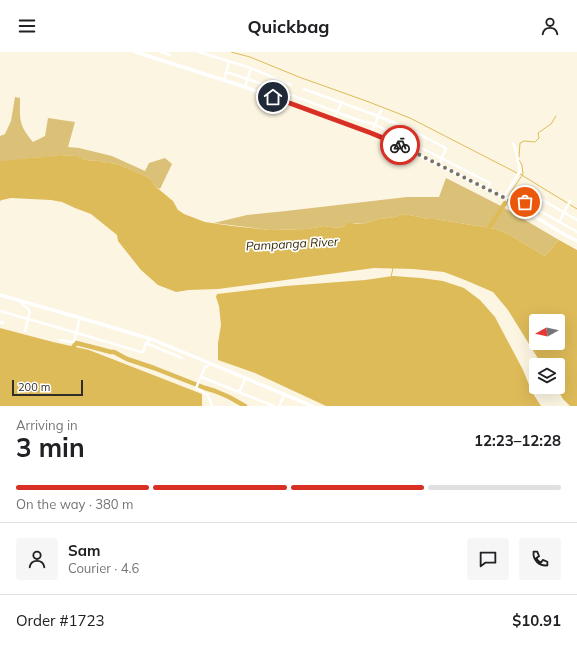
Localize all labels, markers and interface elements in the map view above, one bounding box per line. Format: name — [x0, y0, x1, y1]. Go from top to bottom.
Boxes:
icon: menu — [16, 15, 38, 37]
text: Quickbag — [247, 15, 330, 38]
icon: person — [539, 15, 561, 37]
pin — [256, 80, 290, 114]
icon: home — [262, 86, 284, 108]
courier — [380, 125, 420, 165]
icon: bike — [389, 134, 411, 156]
pin — [508, 185, 542, 219]
icon: bag — [514, 191, 536, 213]
water label: Pampanga River — [245, 234, 339, 253]
north arrow — [529, 314, 565, 350]
map controls — [529, 314, 565, 394]
button: layers — [529, 358, 565, 394]
scale bar — [12, 378, 83, 397]
text: 200 m — [18, 380, 50, 394]
text: Arriving in — [16, 417, 78, 433]
text: 3 min — [16, 431, 85, 464]
text: 12:23–12:28 — [474, 431, 561, 450]
text: On the way · 380 m — [16, 496, 133, 512]
button: person — [16, 538, 58, 580]
button: chat — [467, 538, 509, 580]
button: phone — [519, 538, 561, 580]
text: Sam — [68, 541, 100, 560]
text: Courier · 4.6 — [68, 560, 139, 576]
text: Order #1723 — [16, 611, 104, 630]
text: $10.91 — [512, 611, 561, 630]

